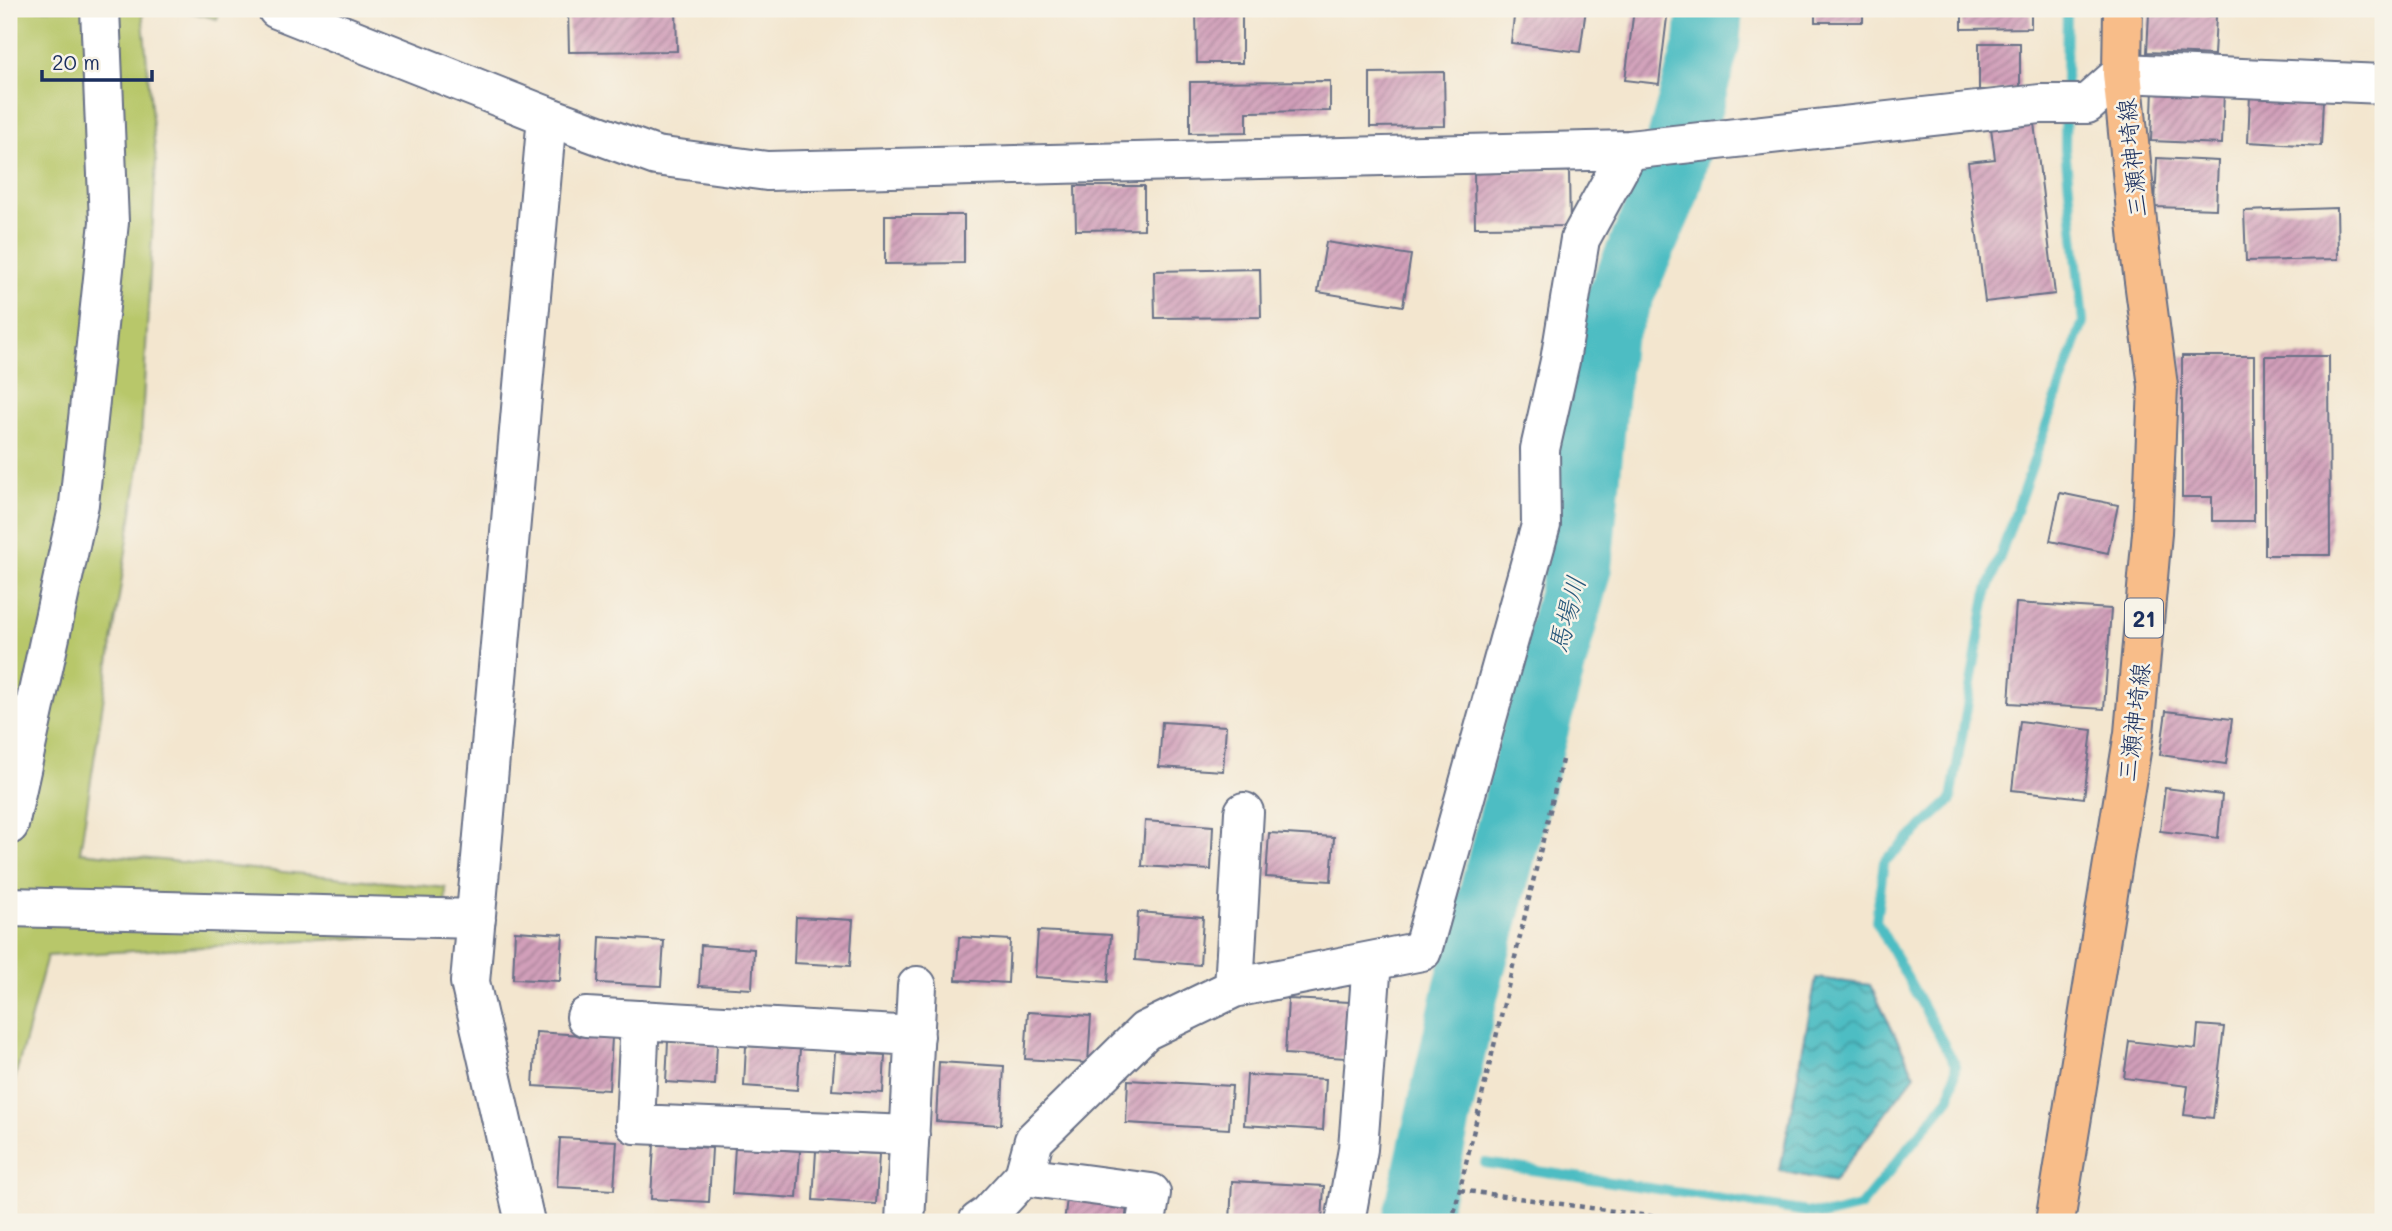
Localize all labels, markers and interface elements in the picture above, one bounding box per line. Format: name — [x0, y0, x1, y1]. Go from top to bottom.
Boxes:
scale bar — [42, 38, 152, 82]
text: 20 m — [52, 48, 100, 75]
street label: 三瀬神埼線 — [2109, 97, 2153, 219]
water label: 馬場川 — [1539, 572, 1593, 656]
road number: 21 — [2125, 598, 2163, 638]
street label: 三瀬神埼線 — [2110, 661, 2156, 783]

